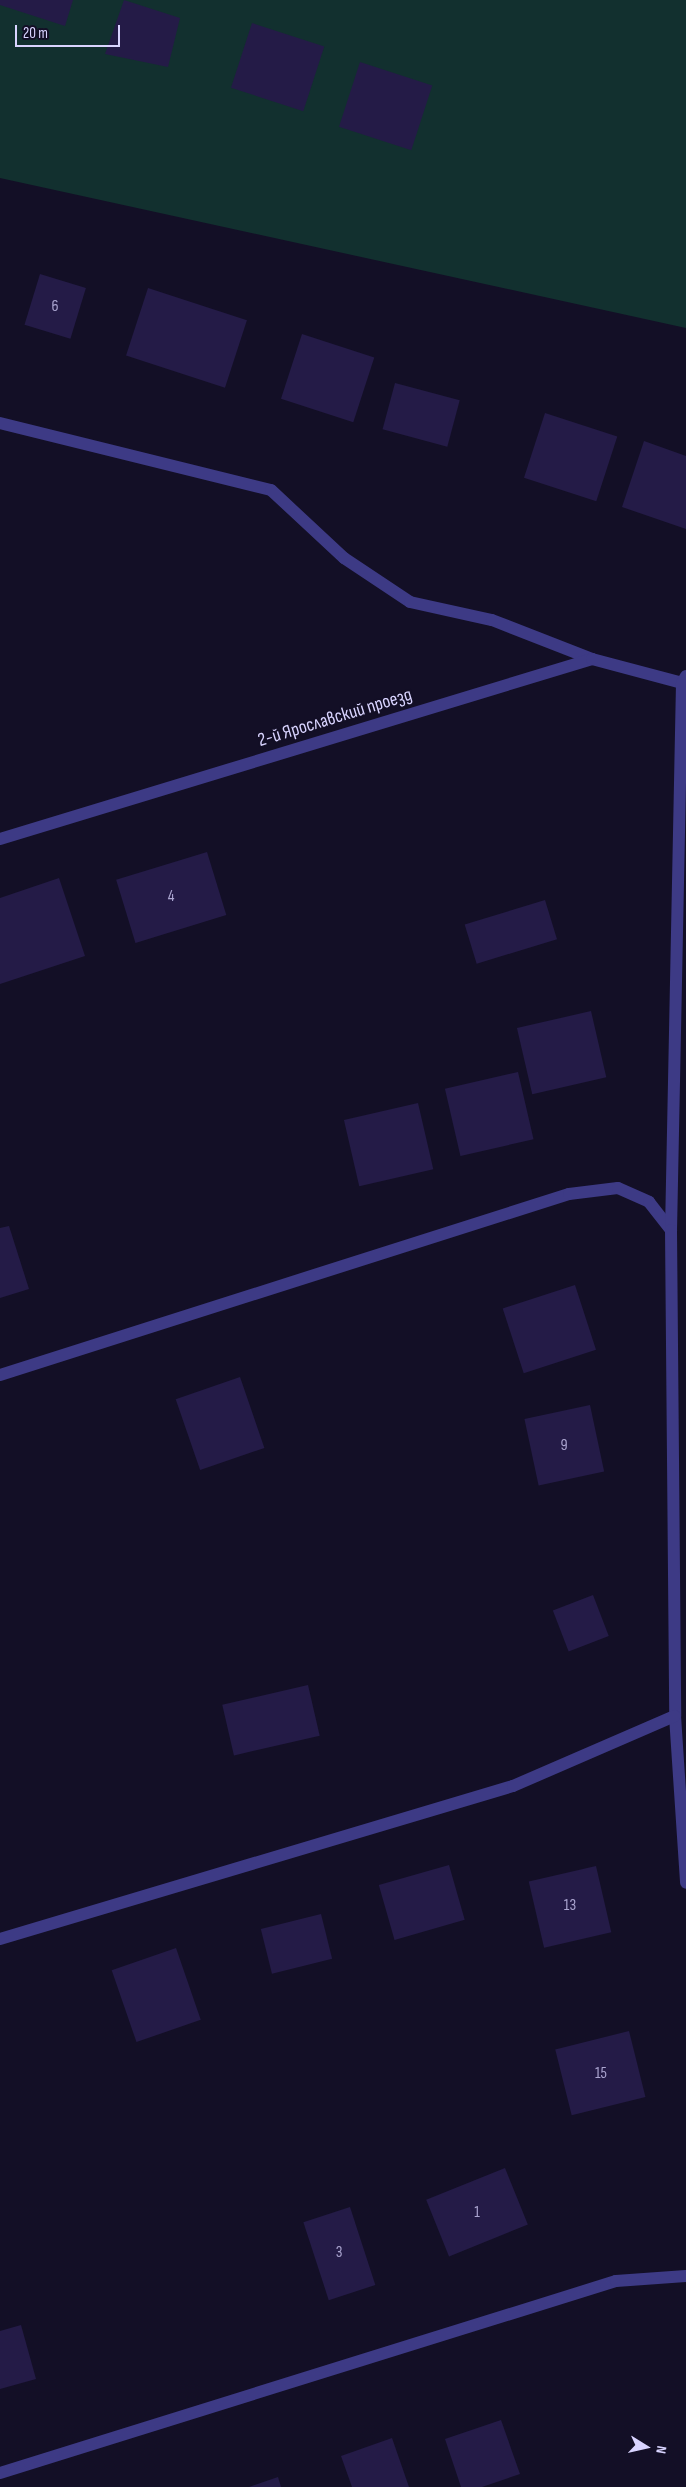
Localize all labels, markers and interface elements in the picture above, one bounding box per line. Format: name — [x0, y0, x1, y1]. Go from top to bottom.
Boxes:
scale bar — [18, 15, 122, 47]
text: 20 m — [23, 24, 48, 43]
house number: 6 — [51, 297, 59, 317]
street label: 2-й Ярославский проезд — [255, 684, 415, 752]
house number: 4 — [168, 887, 174, 907]
house number: 9 — [560, 1436, 568, 1456]
house number: 13 — [564, 1896, 576, 1916]
house number: 15 — [595, 2064, 607, 2084]
house number: 1 — [474, 2203, 480, 2223]
house number: 3 — [336, 2243, 342, 2263]
north arrow — [621, 2422, 671, 2472]
text: N — [652, 2445, 670, 2455]

